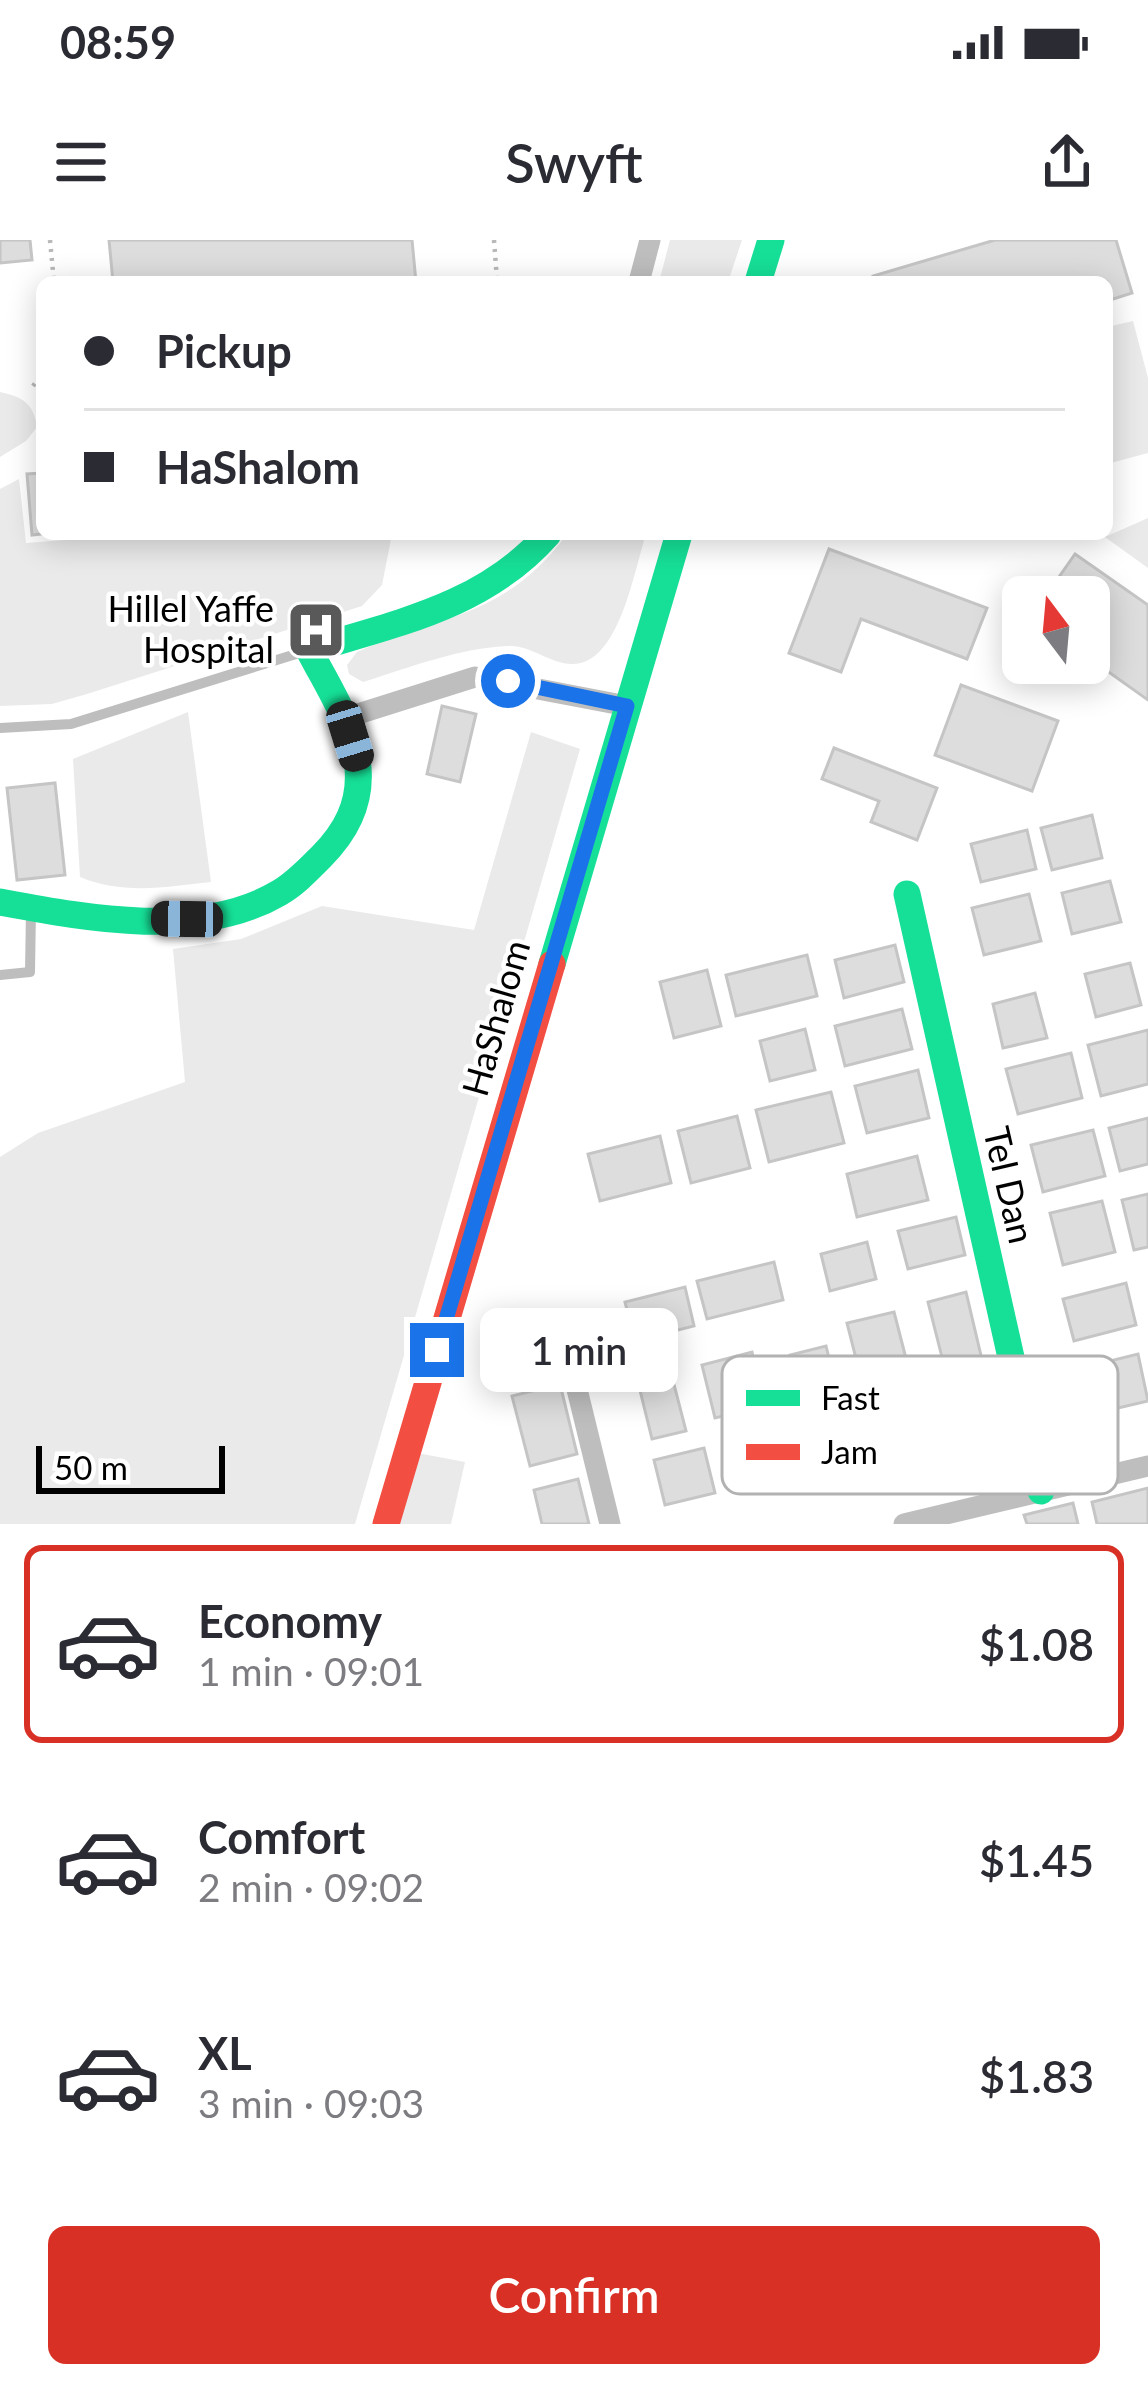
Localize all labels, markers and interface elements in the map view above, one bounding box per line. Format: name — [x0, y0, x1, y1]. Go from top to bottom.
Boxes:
text: 08:59 — [60, 15, 176, 69]
icon: menu — [48, 129, 114, 195]
icon: share — [1034, 129, 1100, 195]
text: Swyft — [505, 130, 643, 195]
text: Pickup — [156, 324, 292, 378]
text: HaShalom — [156, 440, 360, 494]
north arrow — [1002, 576, 1110, 684]
map controls — [1002, 576, 1110, 684]
place label: Hillel Yaffe Hospital — [107, 586, 274, 671]
hospital icon: Hillel Yaffe Hospital — [285, 599, 347, 661]
route start — [481, 654, 535, 708]
car — [322, 696, 378, 776]
car — [151, 900, 223, 938]
street label: HaShalom — [452, 935, 538, 1101]
street label: Tel Dan — [975, 1122, 1045, 1247]
callout: 1 min — [479, 1308, 677, 1392]
route end — [410, 1323, 464, 1377]
text: 1 min — [531, 1327, 627, 1373]
legend — [722, 1356, 1118, 1494]
text: Fast — [821, 1377, 880, 1417]
text: Jam — [821, 1431, 878, 1471]
scale bar — [36, 1440, 225, 1493]
text: 50 m — [54, 1447, 128, 1487]
icon: car — [54, 1590, 162, 1698]
text: Economy — [198, 1594, 382, 1648]
text: $1.08 — [979, 1617, 1094, 1671]
text: 1 min · 09:01 — [198, 1648, 424, 1694]
icon: car — [54, 1806, 162, 1914]
text: Comfort — [198, 1810, 365, 1864]
text: $1.45 — [979, 1833, 1094, 1887]
text: 2 min · 09:02 — [198, 1864, 424, 1910]
icon: car — [54, 2022, 162, 2130]
text: XL — [198, 2026, 252, 2080]
text: $1.83 — [979, 2049, 1094, 2103]
text: 3 min · 09:03 — [198, 2080, 424, 2126]
button: Confirm — [48, 2226, 1100, 2364]

